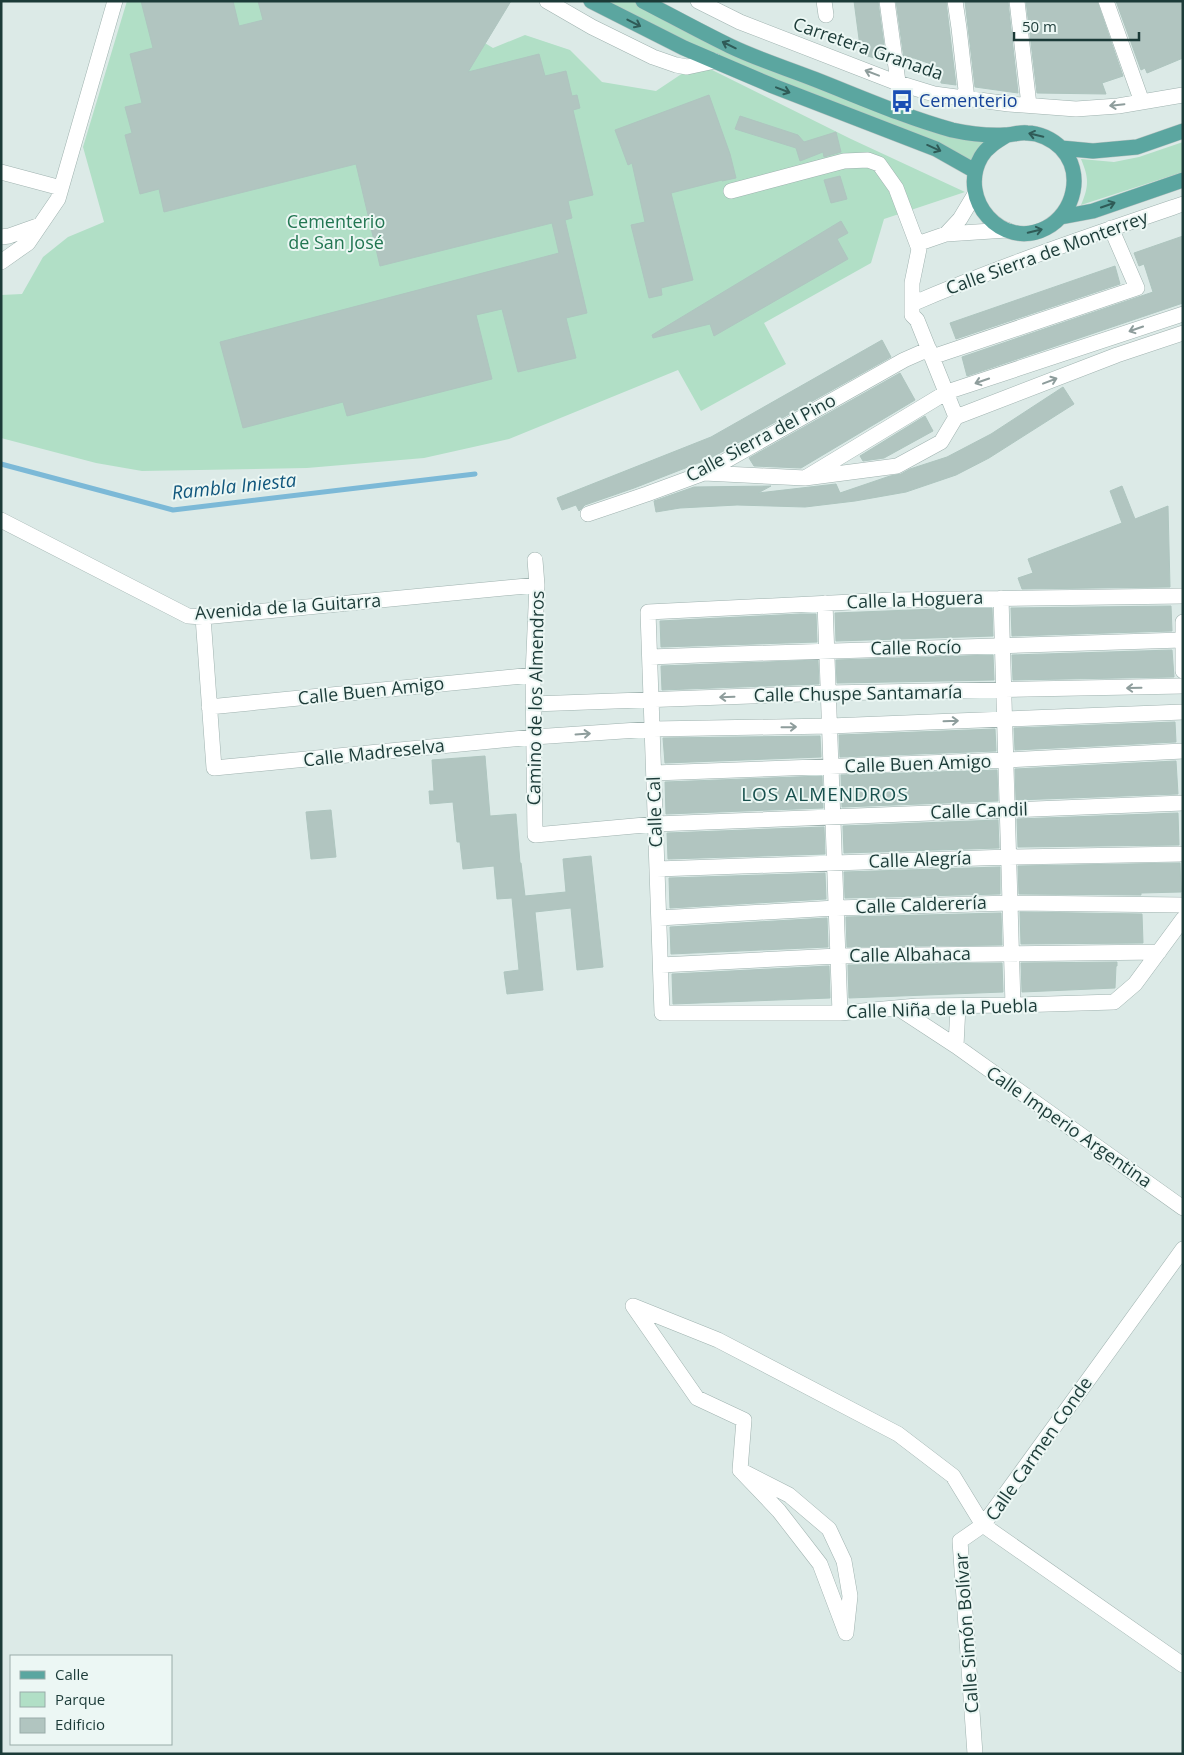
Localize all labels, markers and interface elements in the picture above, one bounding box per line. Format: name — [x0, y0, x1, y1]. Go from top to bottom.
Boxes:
scale bar — [1014, 10, 1139, 42]
street label: Carretera Granada — [790, 11, 947, 85]
text: 50 m — [1022, 16, 1057, 36]
one-way arrow — [627, 18, 642, 28]
one-way arrow — [722, 40, 737, 50]
one-way arrow — [865, 68, 880, 77]
one-way arrow — [775, 85, 790, 95]
bus stop icon: Cementerio — [889, 88, 915, 114]
place label: Cementerio — [919, 88, 1018, 112]
one-way arrow — [1110, 100, 1126, 110]
one-way arrow — [1028, 130, 1044, 139]
one-way arrow — [926, 144, 941, 154]
one-way arrow — [1100, 200, 1116, 210]
street label: Calle Sierra de Monterrey — [942, 204, 1152, 300]
park label: Cementerio de San José — [287, 209, 385, 254]
one-way arrow — [1026, 226, 1042, 235]
one-way arrow — [1129, 325, 1145, 334]
one-way arrow — [1043, 375, 1058, 384]
one-way arrow — [975, 377, 991, 386]
street label: Calle Sierra del Pino — [681, 387, 840, 487]
water label: Rambla Iniesta — [170, 467, 298, 505]
street label: Calle la Hoguera — [846, 585, 984, 613]
street label: Avenida de la Guitarra — [194, 588, 382, 624]
street label: Camino de los Almendros — [521, 590, 549, 806]
street label: Calle Rocío — [870, 634, 962, 660]
street label: Calle Buen Amigo — [297, 670, 445, 710]
street label: Calle Chuspe Santamaría — [753, 679, 963, 707]
one-way arrow — [1126, 683, 1142, 693]
one-way arrow — [719, 693, 735, 702]
one-way arrow — [942, 716, 959, 726]
one-way arrow — [780, 722, 797, 732]
one-way arrow — [574, 729, 590, 738]
street label: Calle Madreselva — [302, 733, 446, 771]
street label: Calle Buen Amigo — [844, 748, 992, 778]
street label: Calle Cal — [641, 776, 667, 848]
district label: LOS ALMENDROS — [741, 781, 909, 807]
street label: Calle Candil — [930, 796, 1028, 824]
street label: Calle Alegría — [868, 845, 972, 873]
street label: Calle Calderería — [855, 890, 987, 918]
street label: Calle Albahaca — [849, 941, 971, 967]
street label: Calle Niña de la Puebla — [846, 993, 1038, 1023]
street label: Calle Imperio Argentina — [982, 1060, 1157, 1193]
street label: Calle Carmen Conde — [979, 1372, 1097, 1525]
street label: Calle Simón Bolívar — [948, 1551, 984, 1714]
legend — [10, 1655, 172, 1745]
text: Calle — [55, 1664, 89, 1684]
text: Parque — [55, 1689, 105, 1709]
text: Edificio — [55, 1714, 105, 1734]

